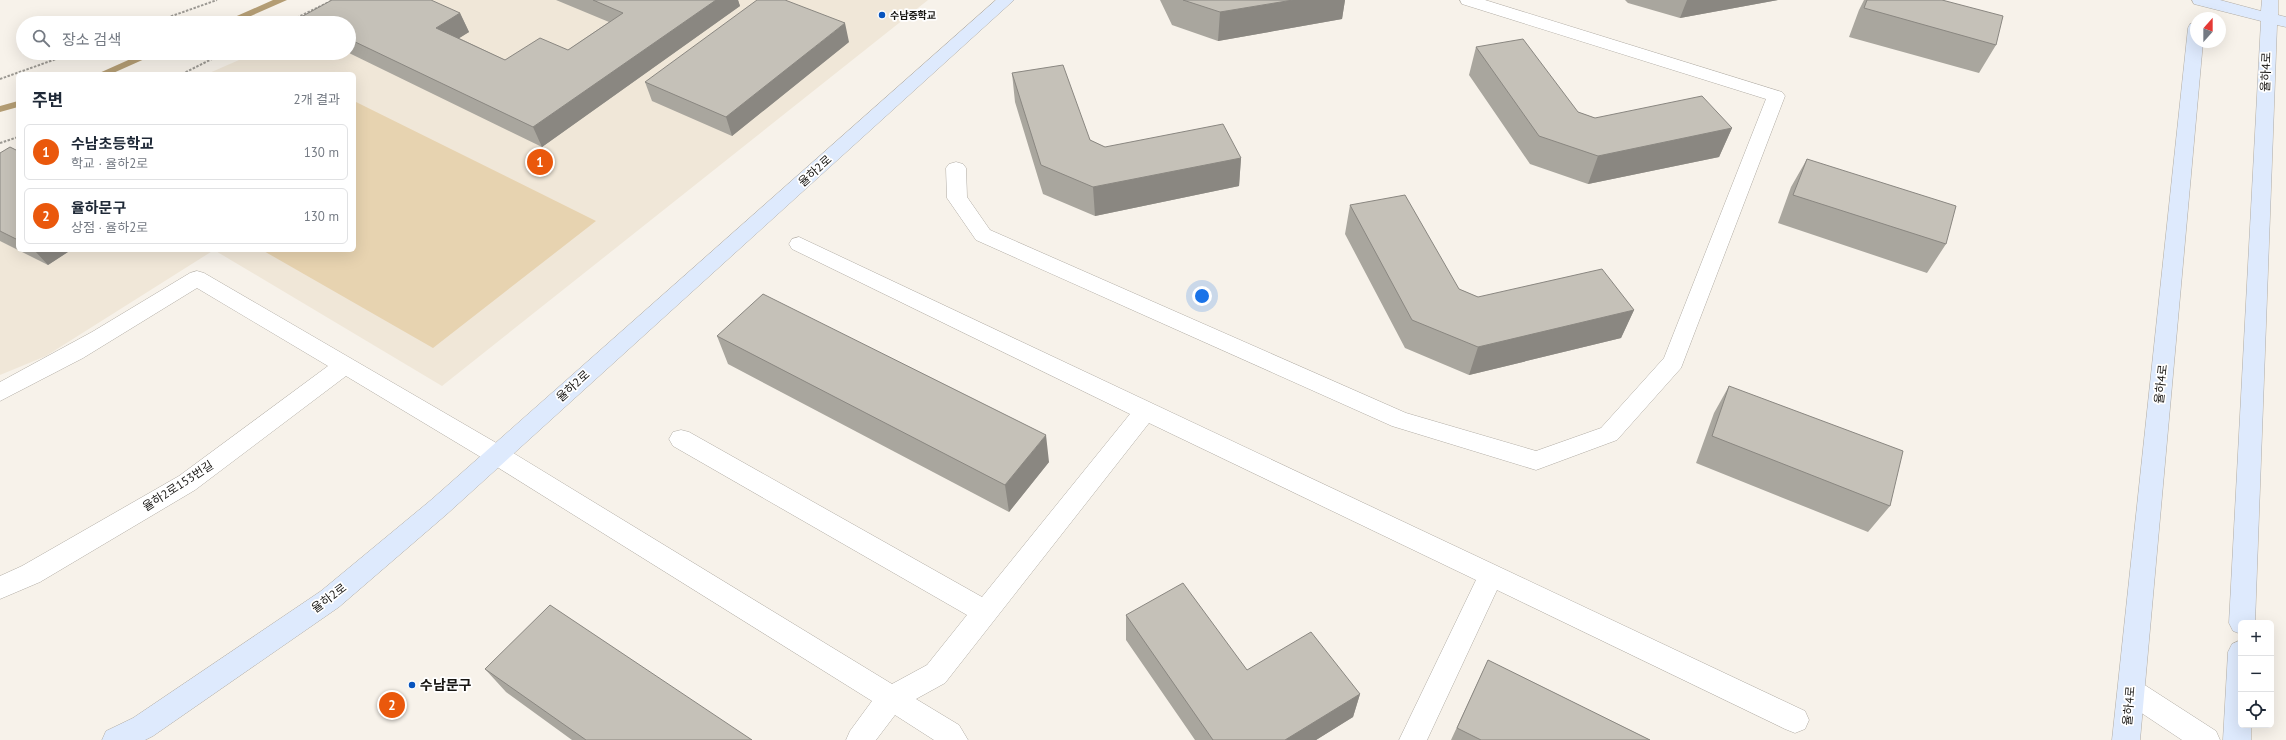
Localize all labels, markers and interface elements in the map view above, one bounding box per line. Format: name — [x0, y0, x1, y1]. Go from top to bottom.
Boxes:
place label: 수남중학교 — [890, 9, 936, 22]
marker: 수남중학교 — [877, 10, 887, 20]
north arrow — [2190, 12, 2226, 48]
search box — [16, 16, 356, 60]
icon: search — [30, 27, 52, 49]
text: 장소 검색 — [62, 30, 121, 49]
street label: 율하4로 — [2257, 52, 2274, 92]
text: 주변 — [32, 89, 63, 111]
text: 2개 결과 — [294, 91, 340, 108]
text: 수남초등학교 — [71, 134, 154, 153]
text: 1 — [42, 144, 50, 161]
text: 130 m — [304, 144, 339, 161]
pin: 1 — [527, 147, 553, 177]
street label: 율하2로 — [795, 152, 834, 189]
text: 학교 · 율하2로 — [71, 155, 148, 172]
text: 율하문구 — [71, 198, 126, 217]
text: 2 — [42, 208, 50, 225]
text: 130 m — [304, 208, 339, 225]
text: 상점 · 율하2로 — [71, 219, 148, 236]
your location — [1192, 286, 1212, 306]
street label: 율하4로 — [2151, 363, 2170, 404]
street label: 율하2로 — [553, 367, 592, 404]
street label: 율하2로153번길 — [140, 457, 216, 514]
street label: 율하2로 — [308, 580, 349, 616]
map controls — [2238, 620, 2274, 728]
button: + — [2238, 620, 2274, 656]
button: − — [2238, 656, 2274, 692]
place label: 수남문구 — [420, 676, 472, 694]
marker: 수남문구 — [407, 680, 417, 690]
street label: 율하4로 — [2119, 686, 2138, 726]
pin: 2 — [379, 690, 405, 720]
button: locate — [2238, 692, 2274, 728]

